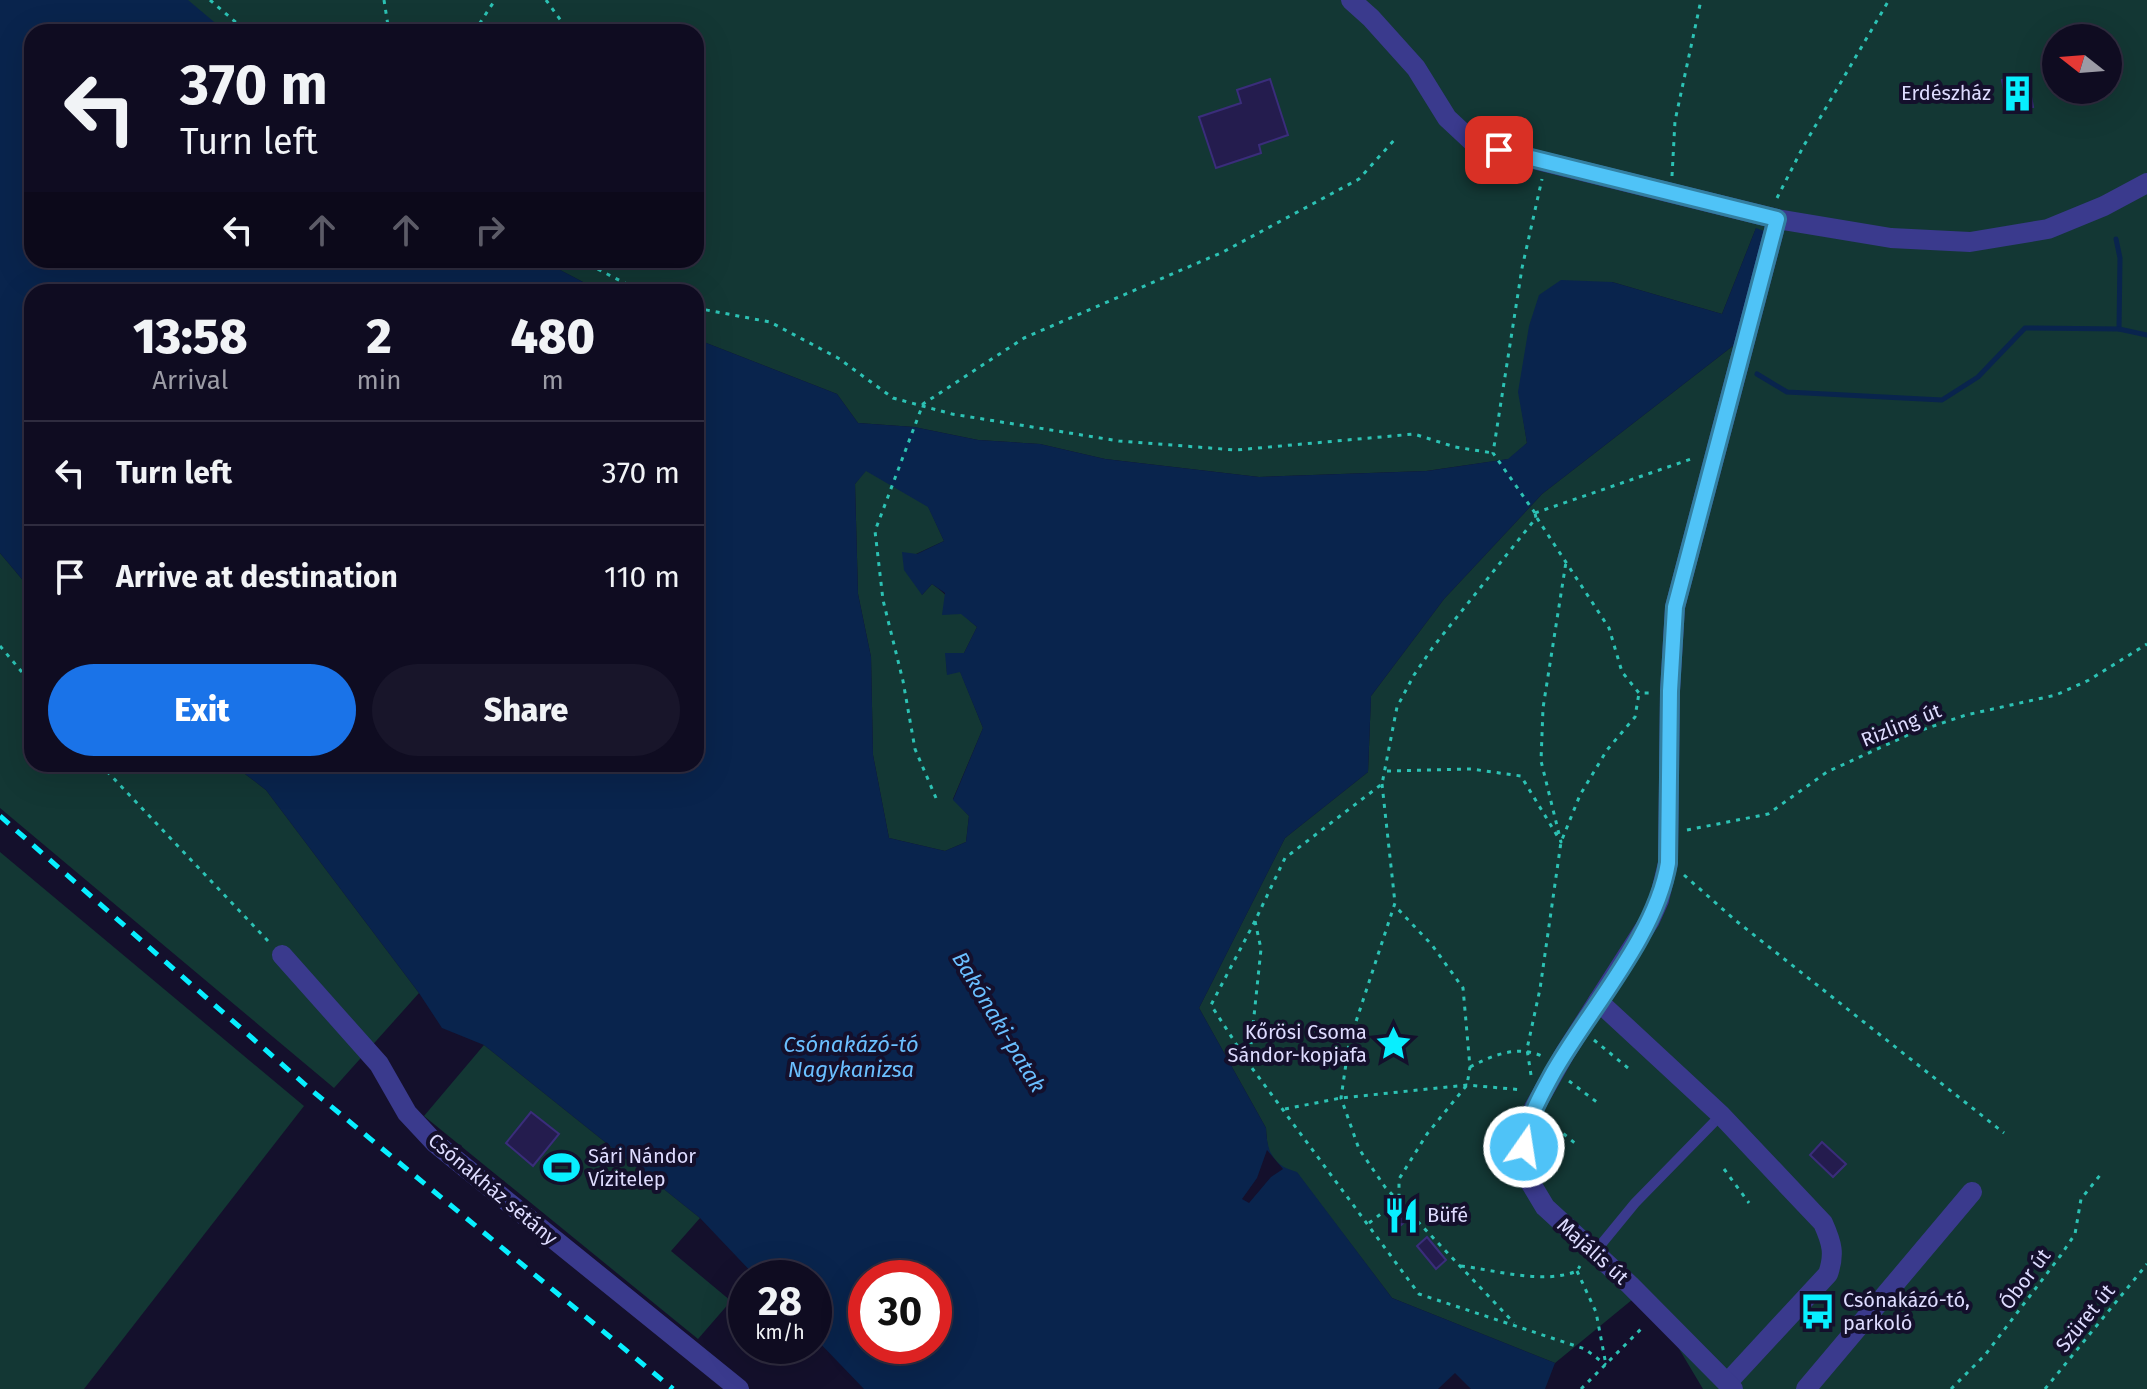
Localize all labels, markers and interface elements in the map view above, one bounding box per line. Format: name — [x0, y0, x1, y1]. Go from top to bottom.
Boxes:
north arrow — [2042, 24, 2122, 104]
map controls — [2042, 24, 2122, 104]
text: 370 m — [180, 52, 328, 119]
icon: left — [48, 56, 152, 160]
building icon: Erdészház — [1998, 74, 2036, 112]
place label: Erdészház — [1901, 81, 1991, 105]
pin — [1465, 116, 1533, 184]
text: Turn left — [180, 120, 318, 164]
icon: arrive — [1477, 128, 1521, 172]
icon: left — [216, 208, 260, 252]
icon: ahead — [300, 208, 344, 252]
icon: ahead — [384, 208, 428, 252]
icon: right — [468, 208, 512, 252]
text: 13:58 — [133, 308, 248, 366]
text: 2 — [366, 308, 392, 366]
text: 480 — [510, 308, 595, 366]
text: Arrival — [152, 365, 228, 396]
text: min — [357, 365, 401, 396]
text: m — [542, 365, 564, 396]
icon: left — [48, 451, 92, 495]
text: Turn left — [116, 455, 232, 491]
text: 370 m — [602, 455, 680, 491]
icon: arrive — [48, 555, 92, 599]
text: Arrive at destination — [116, 559, 398, 595]
text: 110 m — [604, 559, 680, 595]
button: Exit — [48, 664, 356, 756]
button: Share — [372, 664, 680, 756]
street label: Rizling út — [1857, 698, 1945, 752]
water label: Bakónaki-patak — [946, 947, 1052, 1097]
place label: Kőrösi Csoma Sándor-kopjafa — [1228, 1020, 1367, 1067]
place icon: Kőrösi Csoma Sándor-kopjafa — [1374, 1025, 1412, 1063]
water label: Csónakázó-tó Nagykanizsa — [783, 1031, 919, 1083]
position arrow — [1482, 1105, 1566, 1189]
street label: Csónakház sétány — [424, 1128, 563, 1250]
place label: Sári Nándor Vízitelep — [588, 1144, 696, 1191]
sports icon: Sári Nándor Vízitelep — [543, 1148, 581, 1186]
restaurant icon: Büfé — [1382, 1196, 1420, 1234]
place label: Büfé — [1427, 1203, 1468, 1227]
street label: Majális út — [1552, 1213, 1634, 1290]
street label: Óbor út — [1995, 1243, 2056, 1314]
speed limit sign: 30 — [848, 1260, 952, 1364]
text: 28 — [758, 1278, 802, 1326]
street label: Szüret út — [2050, 1279, 2120, 1357]
place label: Csónakázó-tó, parkoló — [1843, 1288, 1970, 1335]
bus stop icon: Csónakázó-tó, parkoló — [1798, 1293, 1836, 1331]
text: km/h — [755, 1320, 805, 1344]

